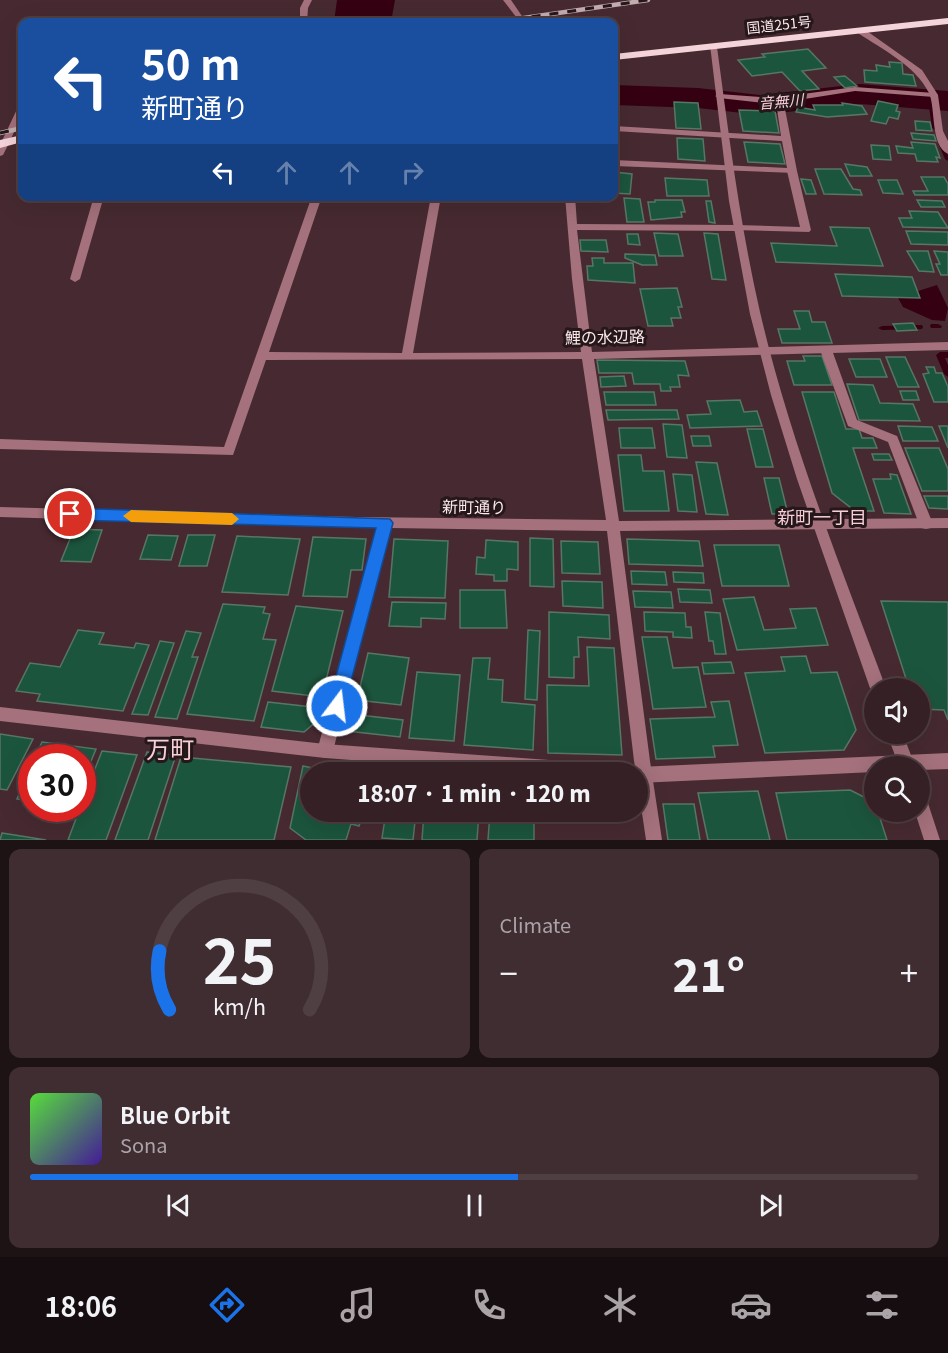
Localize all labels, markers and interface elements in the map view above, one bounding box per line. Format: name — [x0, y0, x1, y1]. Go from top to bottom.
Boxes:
street label: 国道251号 — [745, 11, 812, 37]
text: 50 m — [141, 31, 241, 92]
icon: left — [42, 42, 120, 120]
text: 新町通り — [141, 87, 249, 126]
water label: 音無川 — [758, 88, 806, 113]
icon: left — [207, 156, 240, 189]
icon: ahead — [270, 156, 303, 189]
icon: ahead — [333, 156, 366, 189]
icon: right — [396, 156, 429, 189]
street label: 鯉の水辺路 — [565, 323, 645, 349]
pin — [44, 488, 95, 539]
street label: 新町通り — [442, 493, 506, 519]
icon: arrive — [53, 497, 86, 530]
district label: 新町一丁目 — [777, 503, 867, 529]
position arrow — [305, 674, 369, 738]
map controls — [864, 678, 930, 822]
button: sound — [864, 678, 930, 744]
district label: 万町 — [146, 730, 194, 765]
speed limit sign: 30 — [18, 744, 96, 822]
button: search — [864, 756, 930, 822]
text: 18:07 · 1 min · 120 m — [357, 776, 591, 808]
text: Climate — [500, 910, 571, 939]
text: 25 — [202, 912, 276, 1002]
text: 21° — [673, 940, 745, 1005]
text: − — [500, 948, 518, 996]
text: + — [900, 948, 918, 996]
text: km/h — [213, 991, 266, 1022]
text: Blue Orbit — [120, 1098, 230, 1130]
text: Sona — [120, 1130, 168, 1159]
icon: previous — [162, 1189, 195, 1222]
icon: pause — [458, 1189, 491, 1222]
icon: next — [754, 1189, 787, 1222]
icon: directions — [206, 1284, 248, 1326]
icon: music — [337, 1284, 379, 1326]
icon: phone — [468, 1284, 510, 1326]
icon: climate — [599, 1284, 641, 1326]
icon: car — [730, 1284, 772, 1326]
icon: filters — [861, 1284, 903, 1326]
text: 18:06 — [45, 1286, 117, 1325]

